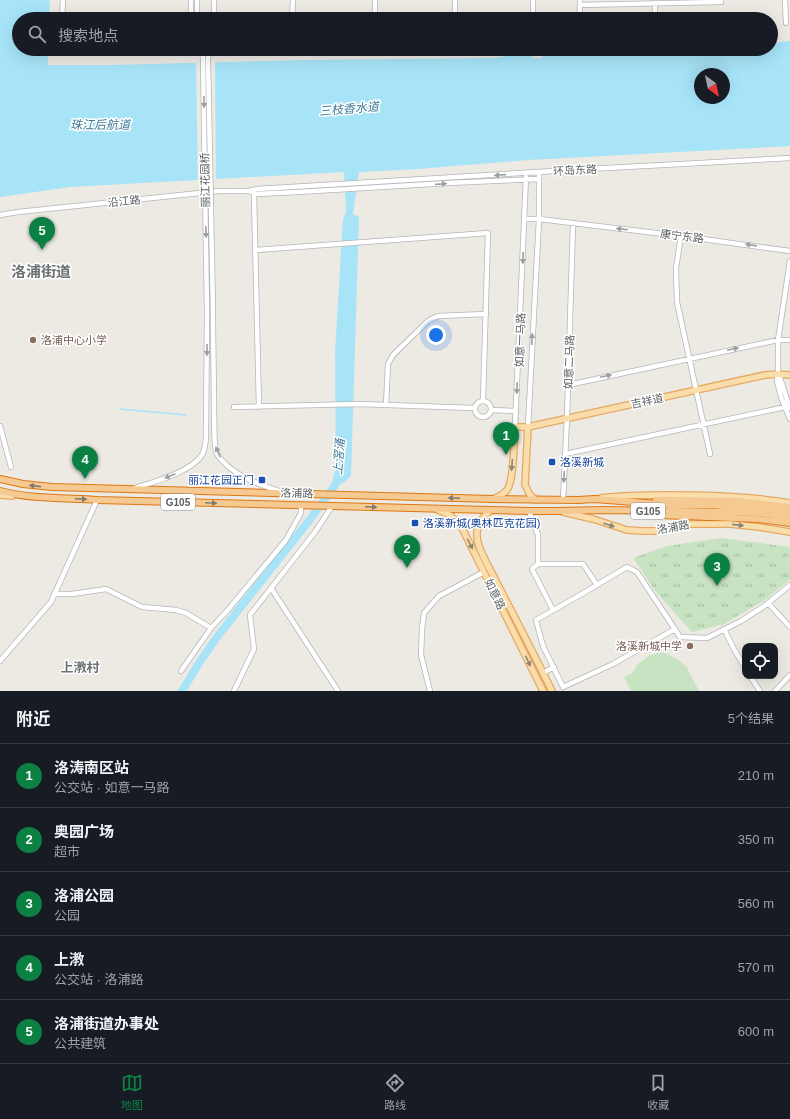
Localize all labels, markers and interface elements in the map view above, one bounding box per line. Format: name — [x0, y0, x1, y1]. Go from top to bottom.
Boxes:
search box — [12, 12, 778, 56]
icon: search — [26, 23, 48, 45]
text: 搜索地点 — [58, 27, 118, 44]
north arrow — [694, 68, 730, 104]
one-way arrow — [200, 96, 207, 108]
water label: 三枝香水道 — [318, 99, 381, 119]
water label: 珠江后航道 — [70, 118, 132, 132]
street label: 丽江花园桥 — [199, 152, 211, 208]
street label: 环岛东路 — [553, 163, 597, 177]
one-way arrow — [494, 171, 506, 178]
one-way arrow — [435, 180, 447, 187]
street label: 沿江路 — [107, 193, 141, 209]
pin: 5 — [29, 217, 55, 250]
one-way arrow — [202, 226, 209, 238]
one-way arrow — [616, 226, 628, 232]
street label: 康宁东路 — [659, 227, 705, 245]
one-way arrow — [745, 242, 757, 248]
one-way arrow — [520, 252, 526, 265]
district label: 洛浦街道 — [11, 263, 71, 280]
street label: 如意一马路 — [513, 312, 527, 368]
your location — [426, 325, 446, 345]
one-way arrow — [529, 333, 536, 345]
place label: 洛浦中心小学 — [41, 334, 107, 346]
street label: 如意二马路 — [562, 334, 576, 390]
marker: 洛浦中心小学 — [28, 335, 38, 345]
one-way arrow — [204, 344, 210, 357]
one-way arrow — [727, 346, 739, 352]
one-way arrow — [599, 373, 612, 379]
one-way arrow — [514, 382, 521, 394]
street label: 吉祥道 — [630, 392, 664, 410]
pin: 1 — [493, 422, 519, 455]
water label: 上滘涌 — [330, 436, 348, 476]
pin: 4 — [72, 446, 98, 479]
one-way arrow — [215, 446, 221, 458]
place label: 洛溪新城 — [560, 456, 604, 468]
marker: 洛溪新城 — [547, 457, 557, 467]
one-way arrow — [509, 459, 516, 471]
one-way arrow — [561, 471, 567, 484]
one-way arrow — [165, 473, 176, 479]
place label: 丽江花园正门 — [188, 474, 254, 486]
marker: 丽江花园正门 — [257, 475, 267, 485]
one-way arrow — [29, 483, 41, 489]
street label: 洛浦路 — [280, 486, 314, 500]
road number: G105 — [161, 494, 195, 510]
one-way arrow — [448, 494, 460, 501]
one-way arrow — [75, 496, 88, 502]
one-way arrow — [205, 499, 217, 506]
one-way arrow — [365, 503, 377, 510]
road number: G105 — [631, 503, 665, 519]
place label: 洛溪新城(奥林匹克花园) — [423, 517, 540, 529]
marker: 洛溪新城(奥林匹克花园) — [410, 518, 420, 528]
street label: 洛浦路 — [656, 518, 690, 536]
one-way arrow — [732, 521, 744, 528]
one-way arrow — [604, 522, 616, 528]
pin: 2 — [394, 535, 420, 568]
one-way arrow — [467, 539, 473, 550]
pin: 3 — [704, 553, 730, 586]
street label: 如意路 — [482, 577, 508, 611]
place label: 洛溪新城中学 — [616, 640, 682, 652]
marker: 洛溪新城中学 — [685, 641, 695, 651]
map controls — [742, 643, 778, 679]
button: locate — [742, 643, 778, 679]
one-way arrow — [525, 655, 531, 667]
district label: 上漖村 — [60, 660, 100, 675]
text: 附近 — [16, 710, 50, 729]
text: 5个结果 — [728, 711, 774, 726]
text: 洛涛南区站 — [54, 759, 129, 776]
text: 1 — [25, 768, 33, 783]
text: 210 m — [738, 768, 774, 783]
text: 公交站 · 如意一马路 — [54, 780, 170, 795]
text: 奥园广场 — [54, 823, 114, 840]
text: 2 — [25, 832, 33, 847]
text: 350 m — [738, 832, 774, 847]
text: 超市 — [54, 844, 80, 859]
text: 洛浦公园 — [54, 887, 114, 904]
text: 3 — [25, 896, 33, 911]
text: 560 m — [738, 896, 774, 911]
text: 公园 — [54, 908, 80, 923]
text: 上漖 — [54, 951, 84, 968]
text: 4 — [25, 960, 33, 975]
text: 570 m — [738, 960, 774, 975]
text: 公交站 · 洛浦路 — [54, 972, 144, 987]
text: 洛浦街道办事处 — [54, 1015, 159, 1032]
text: 5 — [25, 1024, 33, 1039]
text: 600 m — [738, 1024, 774, 1039]
text: 公共建筑 — [54, 1036, 106, 1051]
tab: 地图 — [121, 1072, 143, 1112]
tab: 路线 — [384, 1072, 406, 1112]
tab: 收藏 — [647, 1072, 669, 1112]

